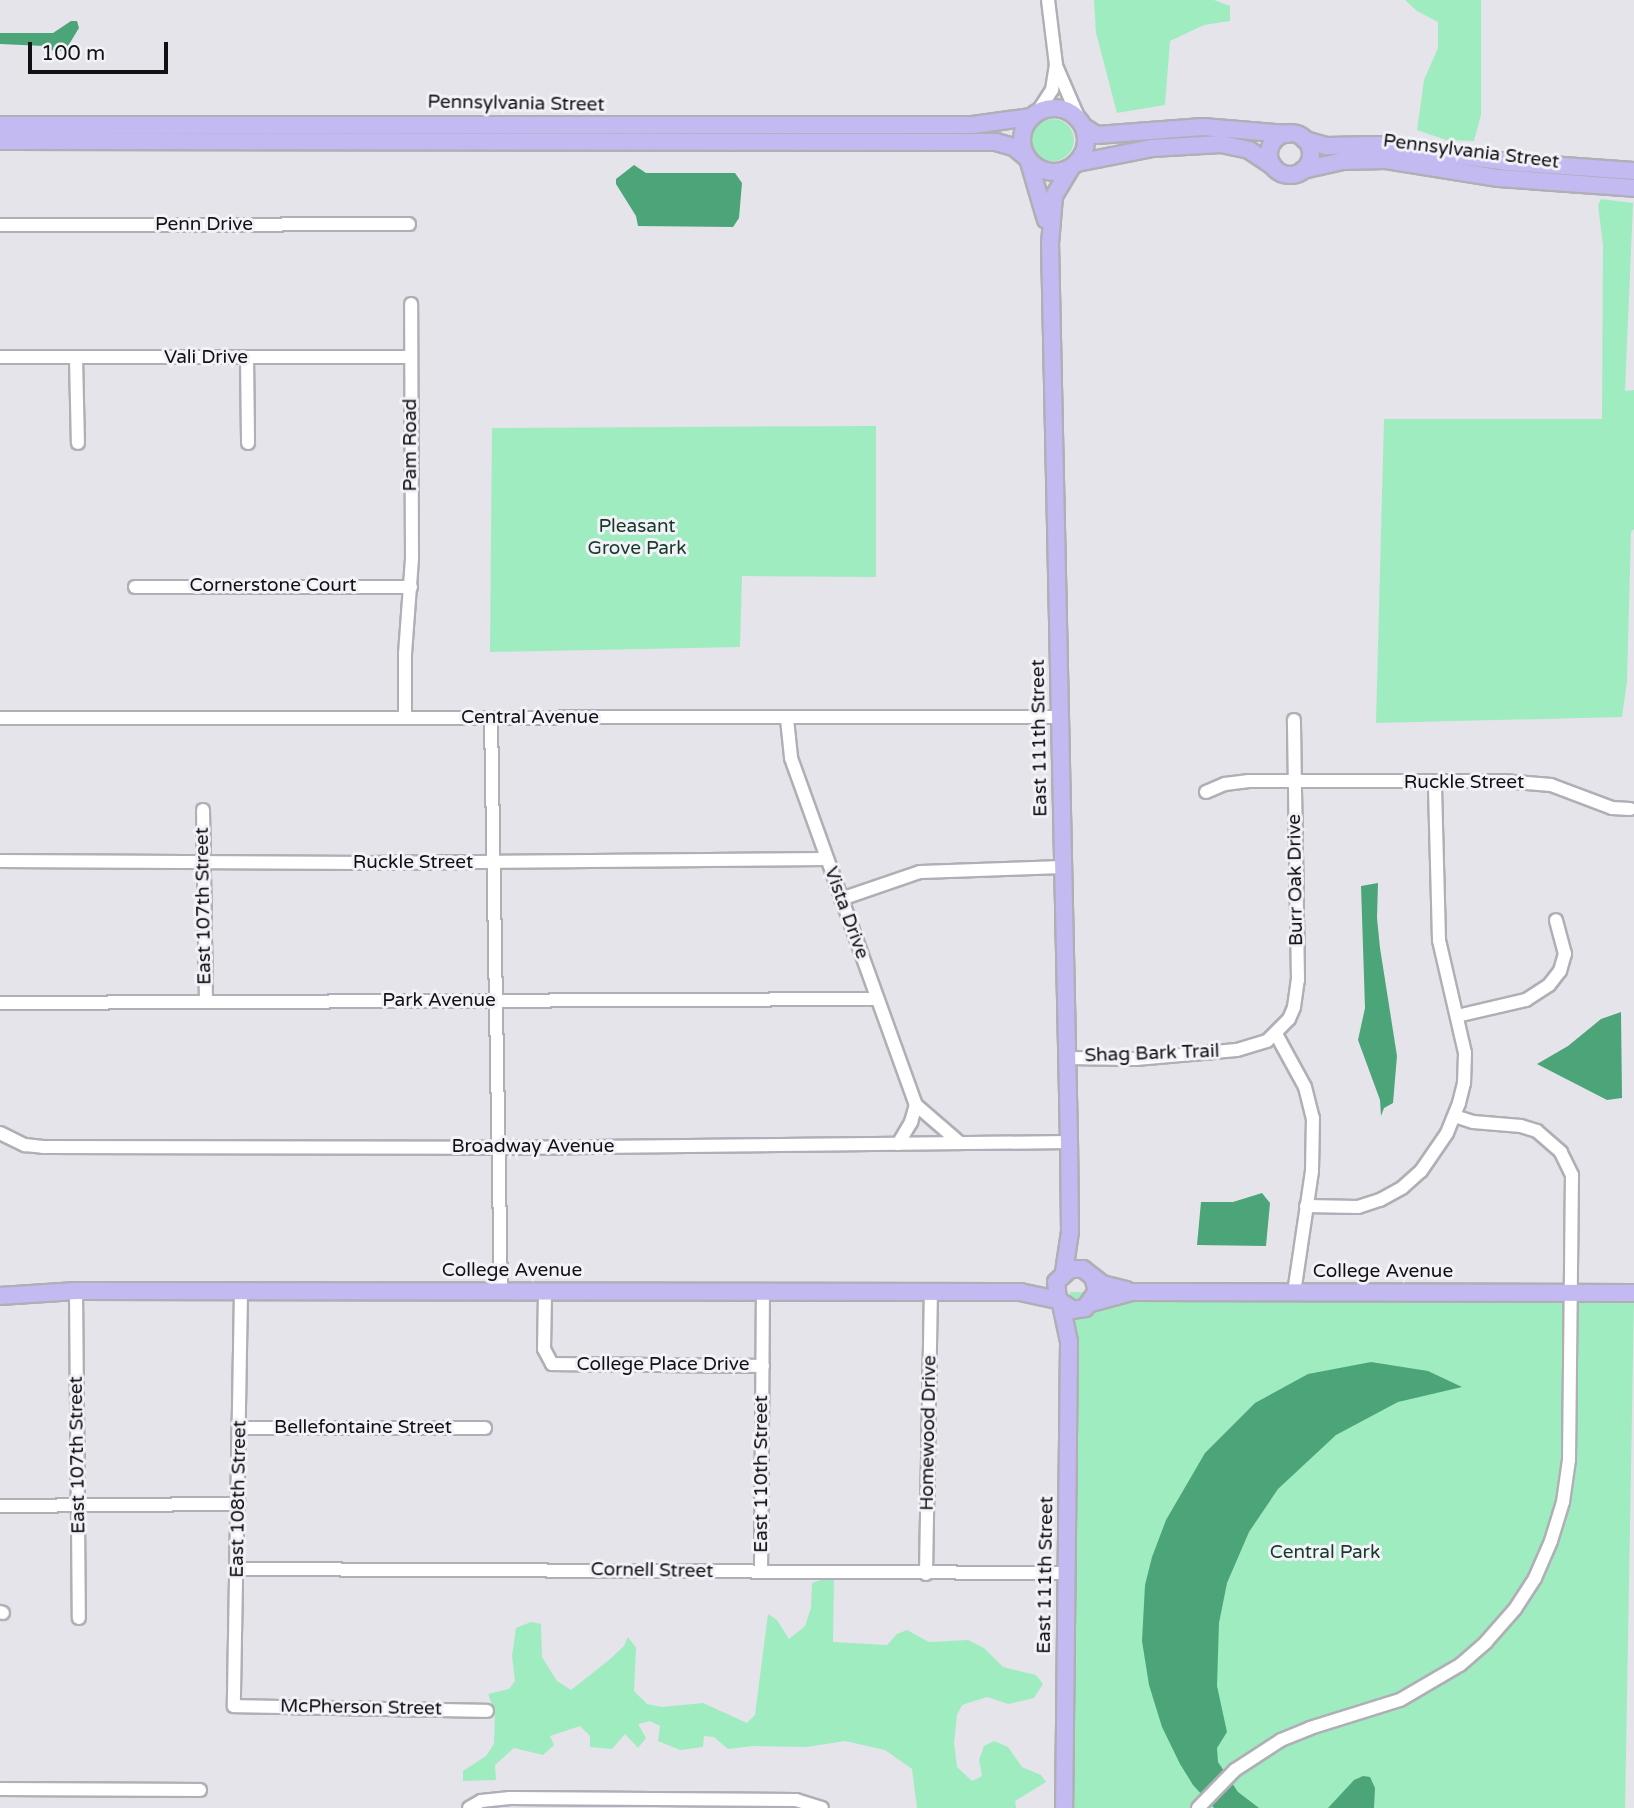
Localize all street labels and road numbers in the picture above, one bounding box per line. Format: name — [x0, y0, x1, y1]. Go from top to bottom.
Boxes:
street label: Pennsylvania Street — [427, 91, 605, 117]
street label: Pennsylvania Street — [1382, 130, 1560, 174]
street label: Penn Drive — [155, 214, 253, 236]
street label: Vali Drive — [164, 347, 248, 369]
street label: Pam Road — [400, 398, 422, 492]
street label: Cornerstone Court — [190, 575, 356, 597]
street label: East 111th Street — [1027, 659, 1053, 817]
street label: Central Avenue — [461, 707, 599, 729]
street label: Ruckle Street — [1404, 772, 1524, 794]
street label: Burr Oak Drive — [1283, 814, 1309, 946]
street label: East 107th Street — [191, 827, 217, 985]
street label: Ruckle Street — [353, 852, 473, 874]
street label: Vista Drive — [819, 864, 873, 962]
street label: Park Avenue — [382, 990, 496, 1012]
street label: Shag Bark Trail — [1084, 1040, 1220, 1068]
street label: Broadway Avenue — [452, 1136, 614, 1158]
street label: College Avenue — [442, 1260, 582, 1282]
street label: College Avenue — [1313, 1261, 1453, 1283]
street label: College Place Drive — [577, 1354, 749, 1376]
street label: Homewood Drive — [916, 1355, 942, 1511]
street label: East 107th Street — [65, 1376, 91, 1534]
street label: East 110th Street — [751, 1395, 773, 1553]
street label: Bellefontaine Street — [274, 1417, 452, 1439]
street label: East 108th Street — [226, 1420, 252, 1578]
street label: East 111th Street — [1033, 1496, 1059, 1654]
street label: Cornell Street — [590, 1559, 714, 1583]
street label: McPherson Street — [280, 1695, 442, 1721]

